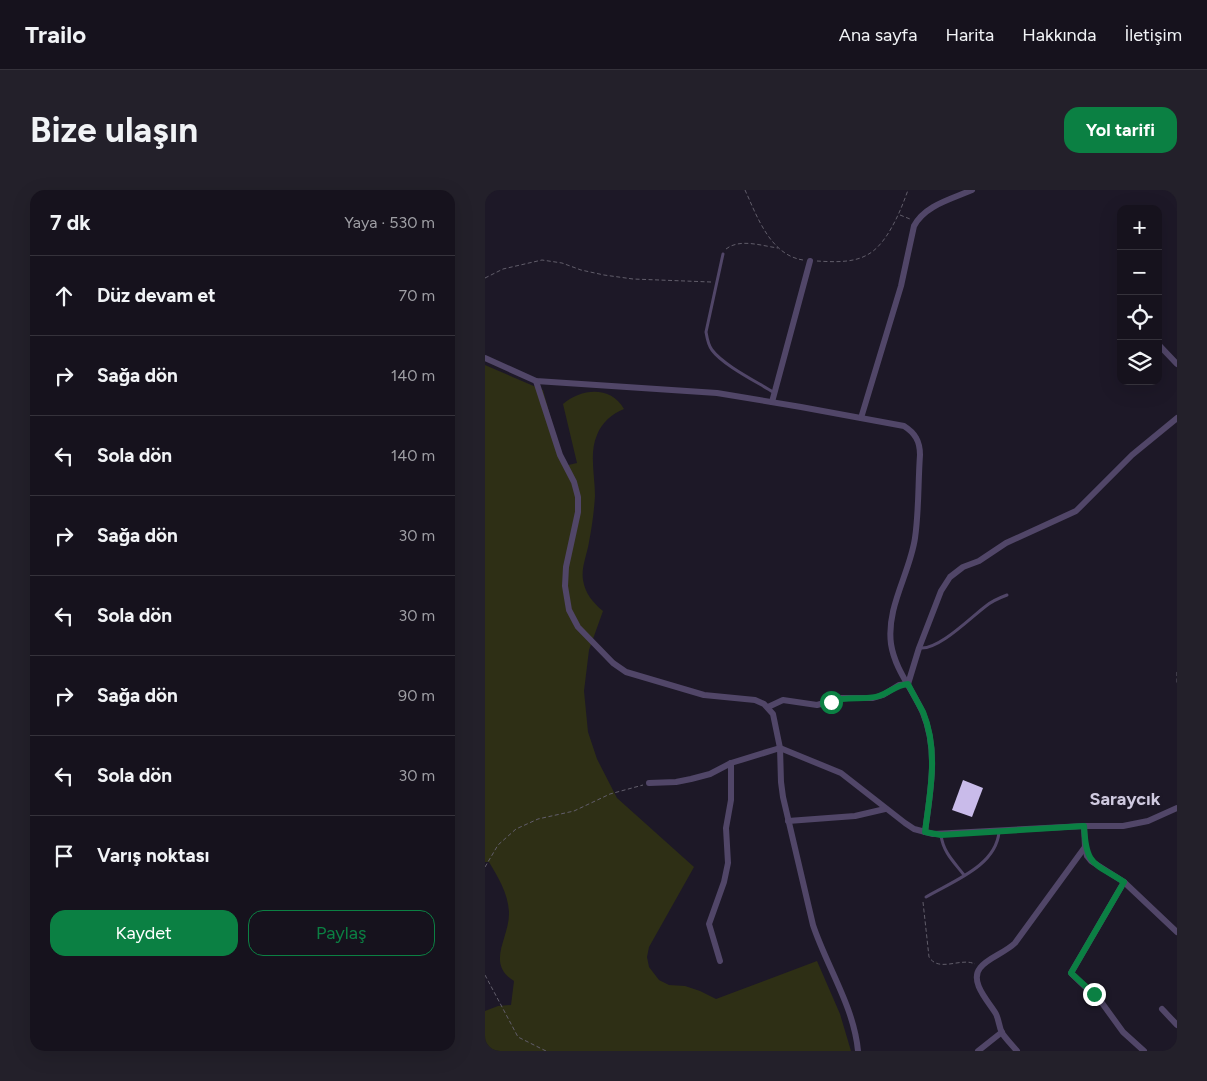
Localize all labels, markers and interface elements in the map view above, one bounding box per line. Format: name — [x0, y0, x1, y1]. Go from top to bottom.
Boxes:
text: Trailo — [25, 20, 86, 49]
text: Ana sayfa — [839, 24, 917, 46]
text: Harita — [945, 24, 994, 46]
text: Hakkında — [1022, 24, 1096, 46]
text: İletişim — [1124, 24, 1182, 46]
button: Yol tarifi — [1064, 107, 1177, 153]
text: Bize ulaşın — [30, 109, 198, 151]
map controls — [1117, 205, 1162, 385]
button: + — [1117, 205, 1162, 250]
text: 7 dk — [50, 210, 90, 235]
text: Yaya · 530 m — [344, 213, 435, 232]
button: − — [1117, 250, 1162, 295]
icon: ahead — [50, 282, 78, 310]
text: Düz devam et — [97, 284, 216, 307]
text: 70 m — [399, 286, 435, 305]
button: locate — [1117, 295, 1162, 340]
button: layers — [1117, 340, 1162, 385]
icon: right — [50, 362, 78, 390]
text: Sağa dön — [97, 364, 178, 387]
text: 140 m — [391, 366, 435, 385]
icon: left — [50, 442, 78, 470]
text: Sola dön — [97, 444, 172, 467]
text: 140 m — [391, 446, 435, 465]
icon: right — [50, 522, 78, 550]
text: Sağa dön — [97, 524, 178, 547]
text: 30 m — [398, 526, 435, 545]
icon: left — [50, 602, 78, 630]
text: Sola dön — [97, 604, 172, 627]
text: 30 m — [398, 606, 435, 625]
icon: right — [50, 682, 78, 710]
text: Sağa dön — [97, 684, 178, 707]
text: 90 m — [398, 686, 435, 705]
route start — [820, 691, 843, 714]
icon: left — [50, 762, 78, 790]
text: Sola dön — [97, 764, 172, 787]
text: 30 m — [398, 766, 435, 785]
district label: Saraycık — [1090, 788, 1161, 810]
icon: arrive — [50, 842, 78, 870]
text: Varış noktası — [97, 844, 209, 867]
button: Kaydet — [50, 910, 238, 956]
button: Paylaş — [248, 910, 435, 956]
route end — [1083, 983, 1106, 1006]

